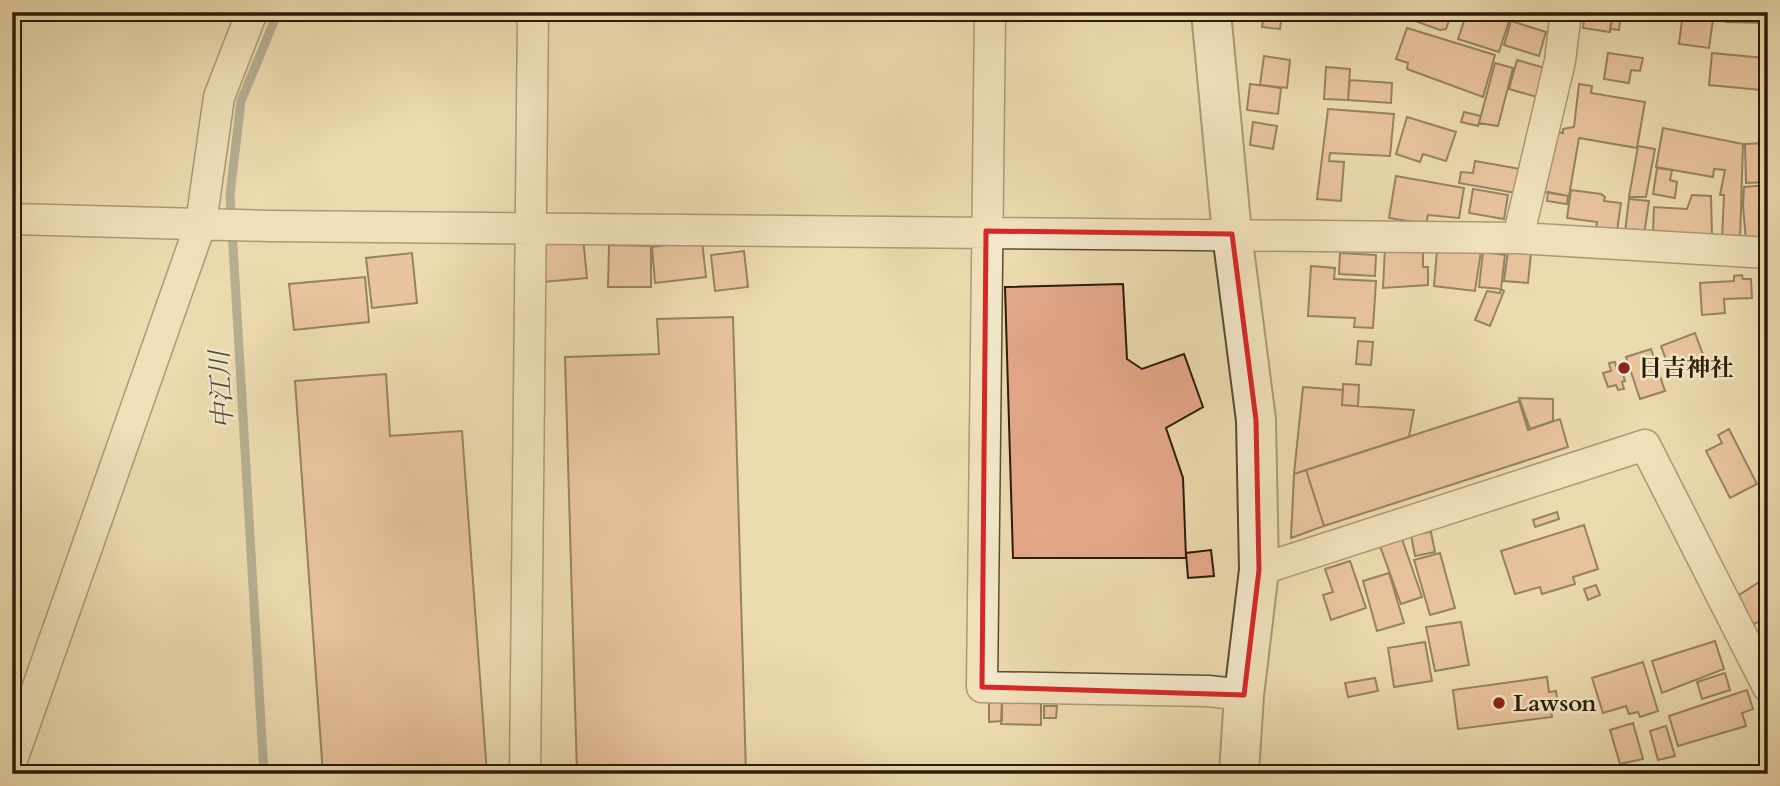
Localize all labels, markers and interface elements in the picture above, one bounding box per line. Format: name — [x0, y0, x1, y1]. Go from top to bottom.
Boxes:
water label: 中江川 — [202, 347, 241, 430]
place label: 日吉神社 — [1638, 352, 1734, 385]
marker: 日吉神社 — [1616, 360, 1632, 376]
place label: Lawson — [1513, 687, 1597, 720]
marker: Lawson — [1491, 695, 1507, 711]

